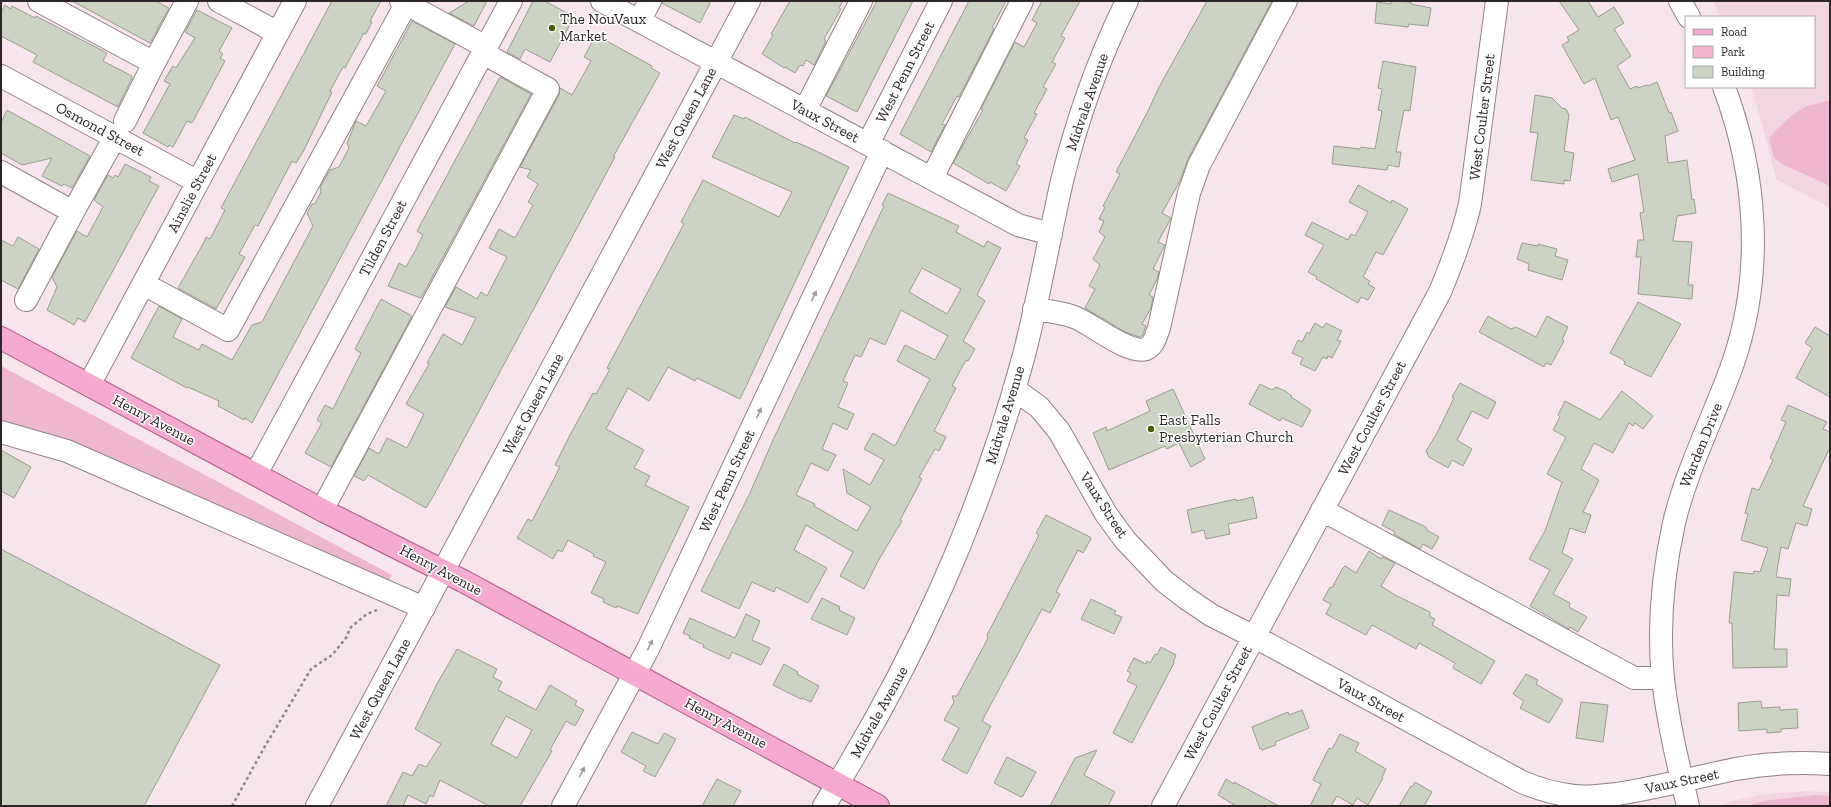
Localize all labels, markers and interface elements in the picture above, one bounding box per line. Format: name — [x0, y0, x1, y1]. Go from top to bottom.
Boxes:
place label: The NouVaux Market — [560, 10, 646, 45]
legend — [1685, 16, 1815, 88]
street label: West Penn Street — [872, 18, 938, 126]
marker: The NouVaux Market — [547, 23, 557, 33]
text: Road — [1721, 25, 1747, 39]
text: Park — [1721, 45, 1746, 59]
street label: Midvale Avenue — [1062, 51, 1112, 153]
street label: West Coulter Street — [1465, 52, 1499, 181]
street label: West Queen Lane — [652, 64, 720, 172]
text: Building — [1721, 65, 1765, 79]
street label: Vaux Street — [787, 95, 863, 147]
street label: Osmond Street — [53, 98, 148, 160]
street label: Ainslie Street — [164, 150, 221, 236]
street label: Tilden Street — [355, 196, 411, 279]
one-way arrow — [811, 290, 817, 301]
street label: West Queen Lane — [499, 350, 567, 458]
street label: West Coulter Street — [1334, 357, 1410, 478]
street label: Midvale Avenue — [981, 364, 1029, 466]
street label: Henry Avenue — [110, 391, 198, 449]
street label: Warden Drive — [1676, 400, 1726, 490]
one-way arrow — [756, 408, 762, 419]
place label: East Falls Presbyterian Church — [1159, 411, 1294, 446]
marker: East Falls Presbyterian Church — [1146, 424, 1156, 434]
street label: West Penn Street — [695, 426, 759, 535]
street label: Vaux Street — [1075, 468, 1132, 542]
street label: Henry Avenue — [397, 541, 485, 599]
street label: West Queen Lane — [346, 635, 414, 743]
one-way arrow — [647, 639, 653, 651]
street label: West Coulter Street — [1180, 642, 1256, 763]
street label: Midvale Avenue — [846, 663, 912, 761]
street label: Vaux Street — [1333, 673, 1409, 726]
street label: Henry Avenue — [682, 694, 770, 752]
street label: Vaux Street — [1642, 764, 1721, 798]
one-way arrow — [578, 766, 585, 778]

